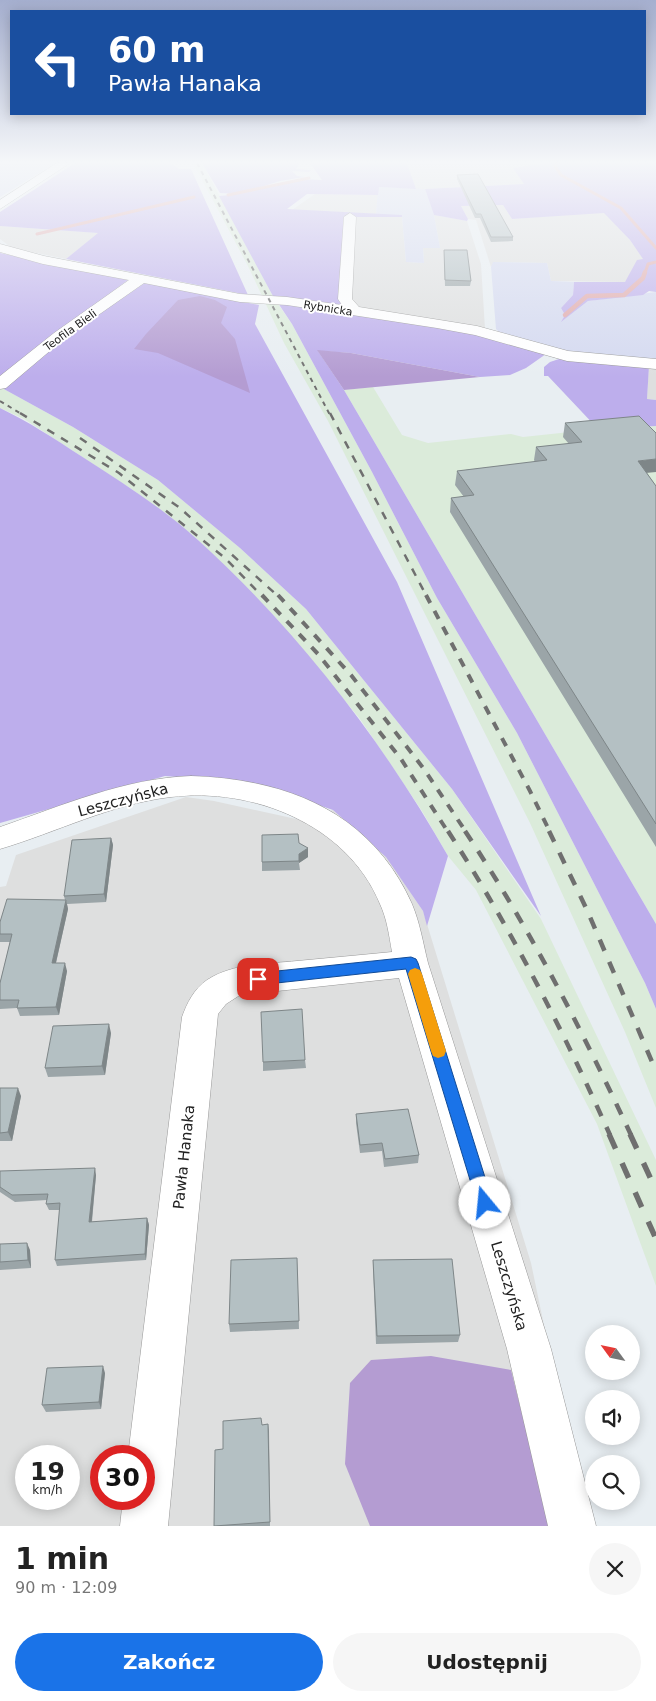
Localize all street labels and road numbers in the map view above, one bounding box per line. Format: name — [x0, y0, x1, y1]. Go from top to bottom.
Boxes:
street label: Rybnicka — [302, 298, 353, 319]
street label: Teofila Bieli — [41, 307, 99, 354]
street label: Leszczyńska — [76, 779, 170, 821]
street label: Pawła Hanaka — [170, 1104, 198, 1210]
street label: Leszczyńska — [487, 1239, 531, 1333]

